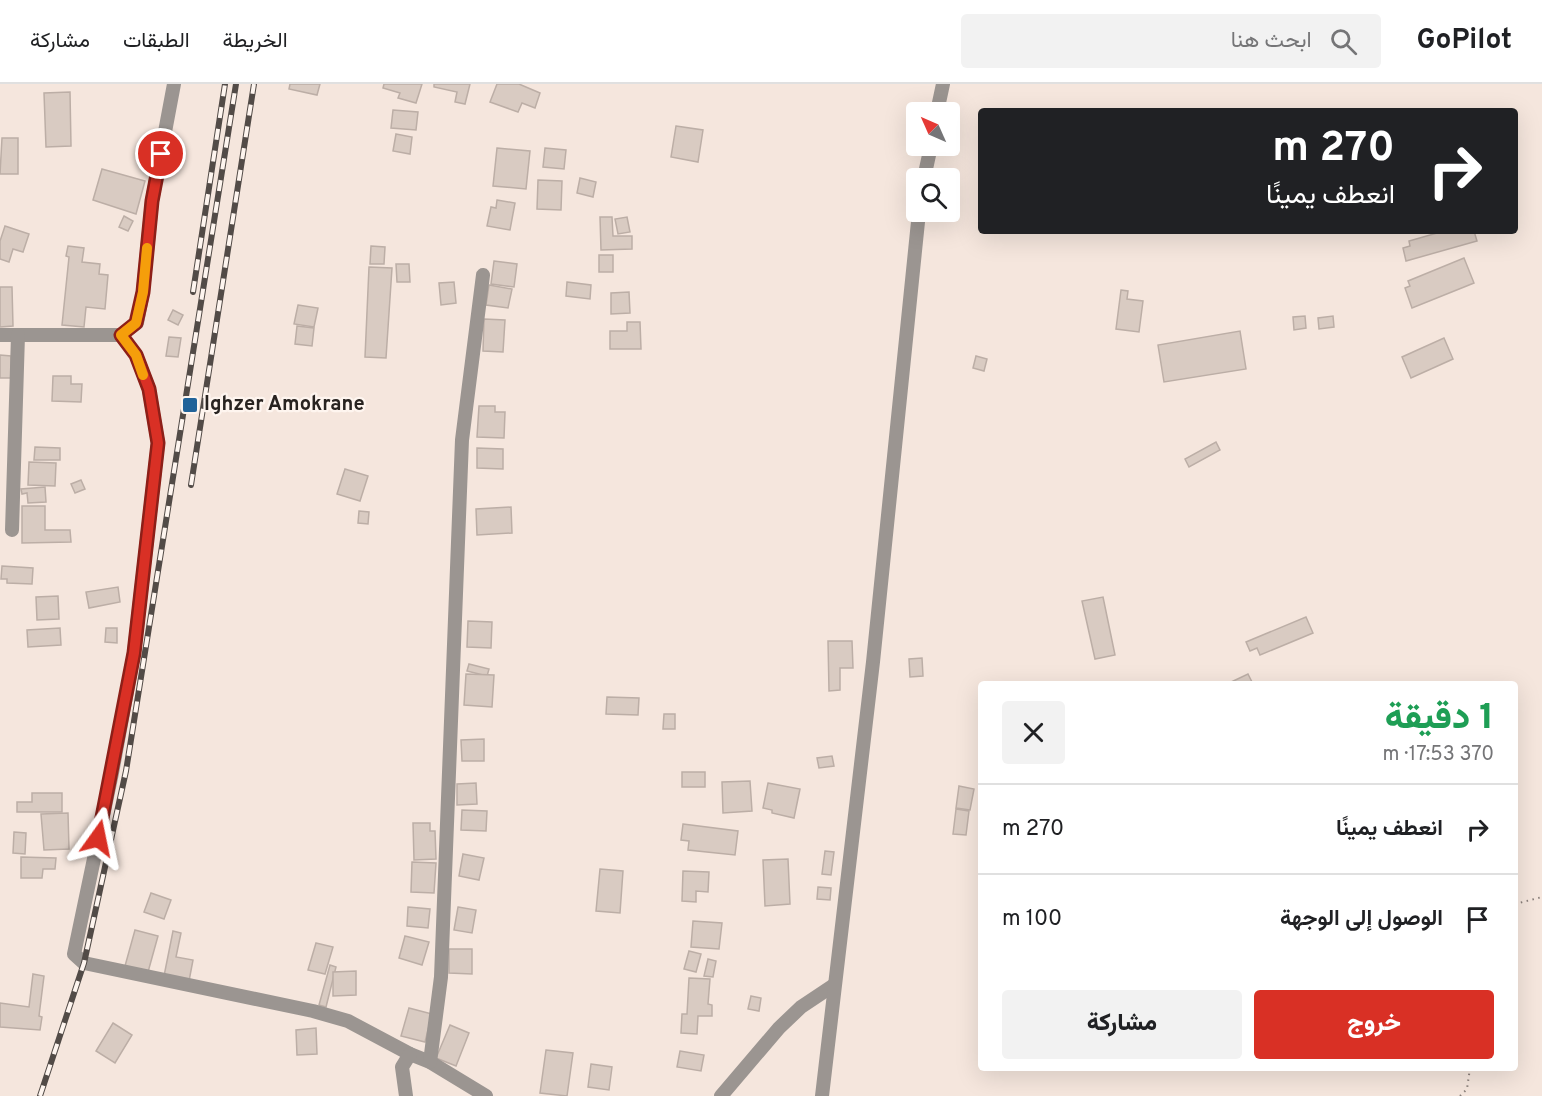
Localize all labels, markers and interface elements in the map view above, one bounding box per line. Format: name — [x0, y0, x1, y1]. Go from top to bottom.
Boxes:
search box — [961, 14, 1381, 68]
text: GoPilot — [1417, 23, 1512, 59]
icon: search — [1327, 25, 1360, 58]
text: مشاركة — [30, 28, 90, 55]
text: الطبقات — [123, 28, 190, 55]
text: الخريطة — [223, 28, 288, 55]
text: ابحث هنا — [1231, 28, 1312, 55]
north arrow — [906, 102, 960, 156]
map controls — [906, 102, 960, 222]
text: 270 m — [1272, 123, 1395, 176]
pin — [135, 128, 186, 179]
icon: right — [1416, 132, 1494, 210]
icon: arrive — [144, 137, 177, 170]
button: search — [906, 168, 960, 222]
text: انعطف يمينًا — [1266, 179, 1395, 213]
place label: Ighzer Amokrane — [204, 392, 365, 418]
marker: Ighzer Amokrane — [181, 396, 199, 414]
text: 1 دقيقة — [1385, 696, 1494, 742]
button: close — [1002, 701, 1065, 764]
text: 370 m · 17:53 — [1382, 742, 1494, 768]
position arrow — [66, 806, 130, 870]
icon: right — [1461, 813, 1494, 846]
text: 270 m — [1002, 816, 1064, 843]
text: انعطف يمينًا — [1336, 816, 1443, 843]
icon: arrive — [1461, 903, 1494, 936]
text: 100 m — [1002, 906, 1062, 933]
text: الوصول إلى الوجهة — [1280, 906, 1443, 933]
button: مشاركة — [1002, 990, 1242, 1059]
button: خروج — [1254, 990, 1494, 1059]

